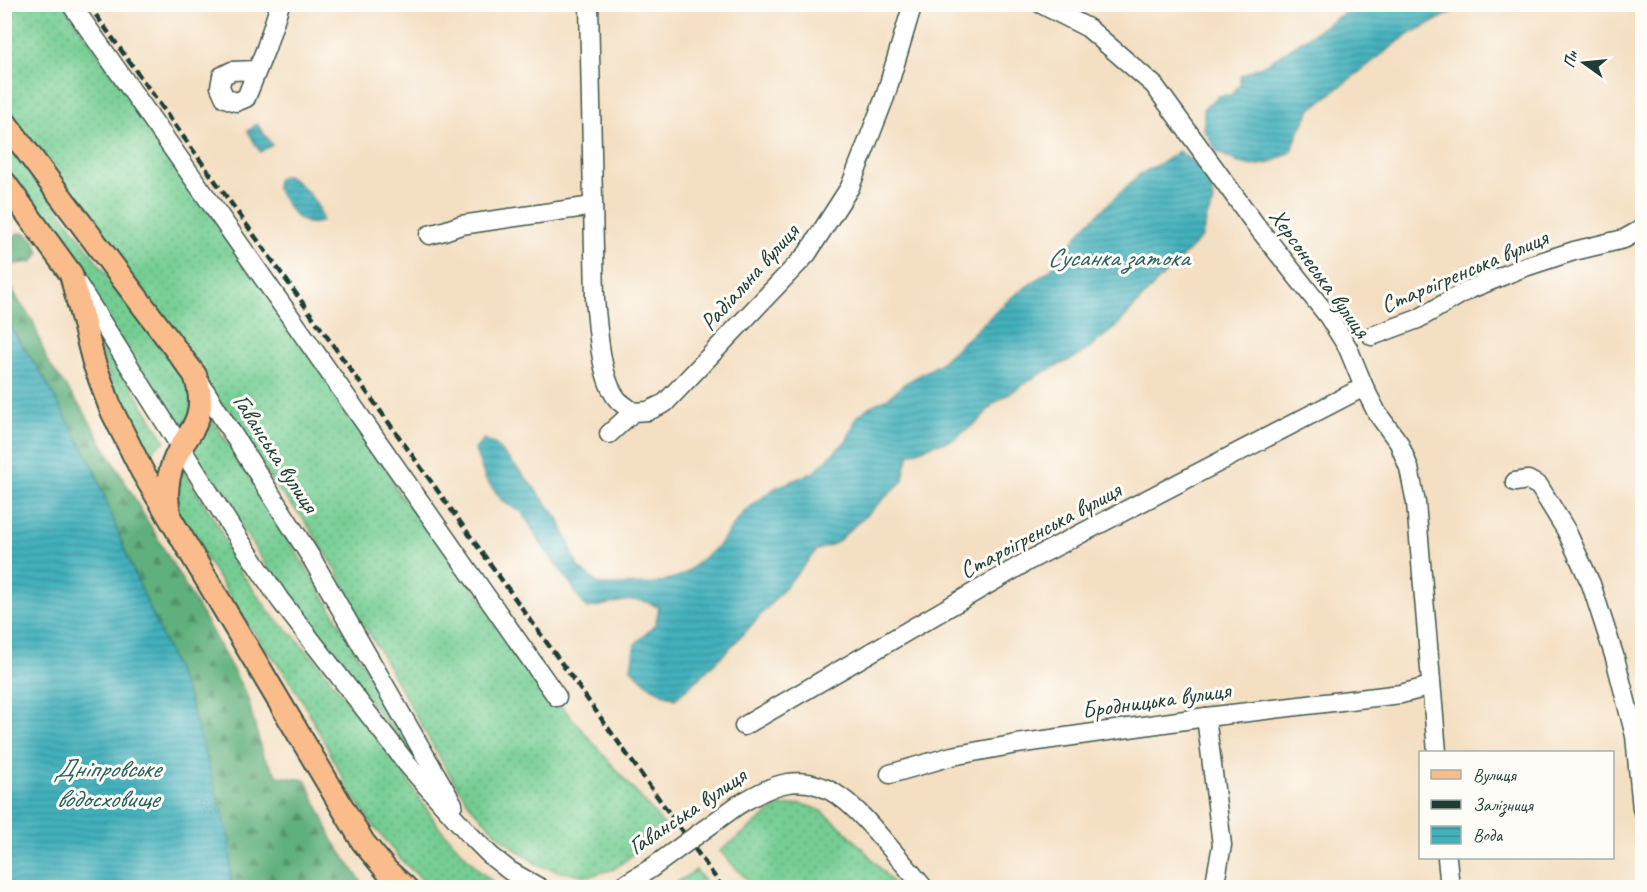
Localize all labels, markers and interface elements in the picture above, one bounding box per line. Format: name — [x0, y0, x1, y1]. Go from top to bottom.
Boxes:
north arrow — [1554, 33, 1614, 93]
text: Пн — [1559, 48, 1583, 70]
street label: Херсонеська вулиця — [1263, 202, 1378, 345]
street label: Радіальна вулиця — [693, 216, 806, 337]
street label: Староігренська вулиця — [1376, 222, 1553, 320]
water label: Сусанка затока — [1047, 241, 1192, 274]
street label: Гаванська вулиця — [226, 388, 326, 520]
street label: Староігренська вулиця — [954, 474, 1127, 585]
street label: Бродницька вулиця — [1080, 674, 1234, 725]
legend — [1419, 751, 1614, 859]
water label: Дніпровське водосховище — [53, 752, 163, 815]
street label: Гаванська вулиця — [622, 760, 753, 861]
text: Вулиця — [1473, 764, 1517, 786]
text: Залізниця — [1473, 794, 1534, 817]
text: Вода — [1473, 824, 1504, 846]

